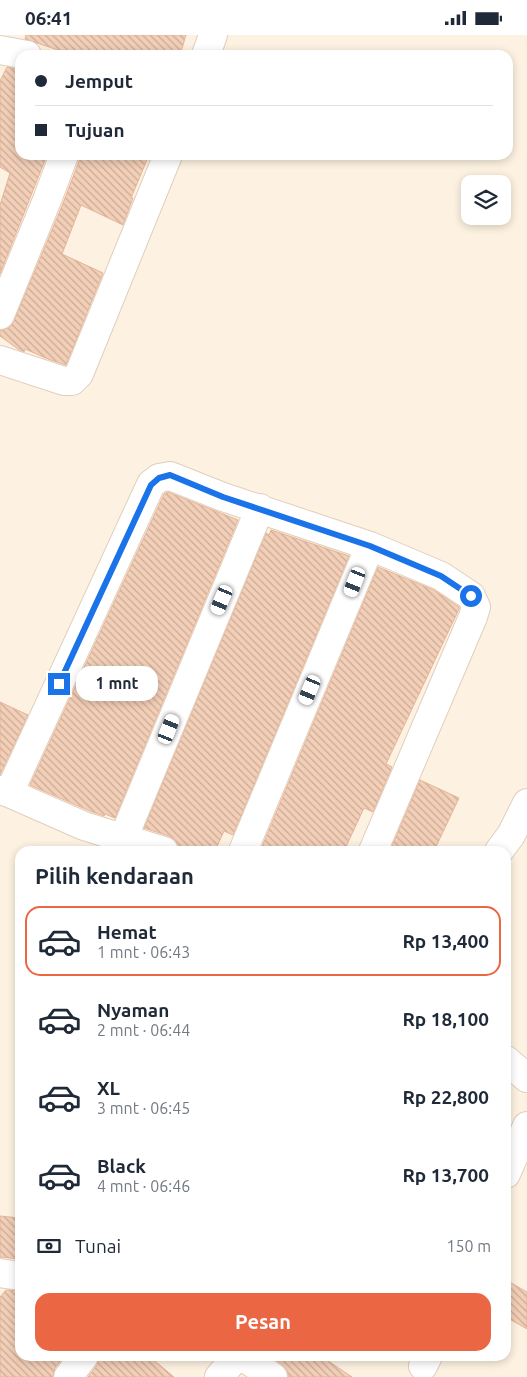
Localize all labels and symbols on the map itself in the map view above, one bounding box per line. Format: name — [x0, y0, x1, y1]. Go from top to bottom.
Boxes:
car — [342, 565, 367, 599]
car — [209, 583, 234, 617]
route start — [460, 585, 482, 607]
callout: 1 mnt — [76, 667, 159, 701]
route end — [48, 673, 70, 695]
car — [297, 673, 322, 707]
car — [156, 712, 181, 746]

